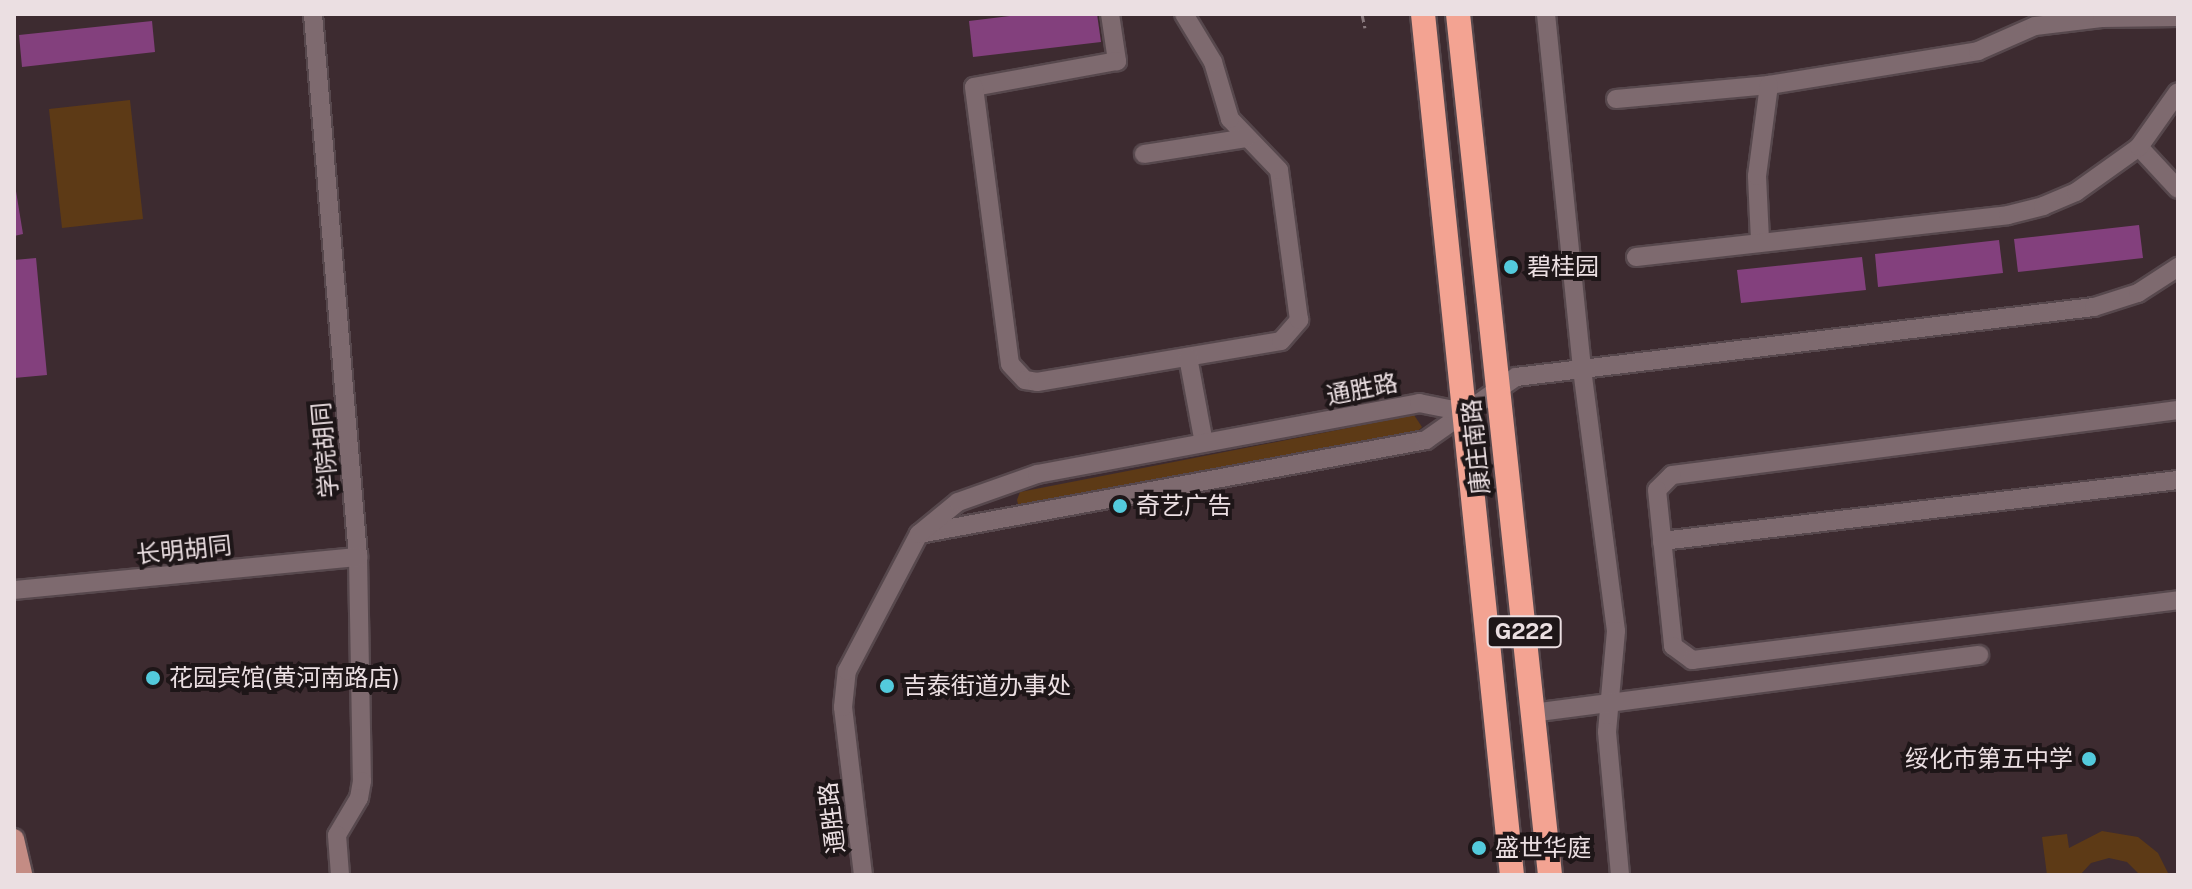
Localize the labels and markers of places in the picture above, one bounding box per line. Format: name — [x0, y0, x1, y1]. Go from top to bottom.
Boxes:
place label: 碧桂园 — [1527, 253, 1599, 281]
marker: 碧桂园 — [1502, 258, 1520, 276]
place label: 奇艺广告 — [1136, 492, 1232, 520]
marker: 奇艺广告 — [1111, 497, 1129, 515]
place label: 花园宾馆(黄河南路店) — [169, 664, 400, 692]
marker: 花园宾馆(黄河南路店) — [144, 669, 162, 687]
place label: 吉泰街道办事处 — [903, 672, 1071, 700]
marker: 吉泰街道办事处 — [878, 677, 896, 695]
place label: 绥化市第五中学 — [1905, 745, 2073, 773]
marker: 绥化市第五中学 — [2080, 750, 2098, 768]
place label: 盛世华庭 — [1495, 834, 1591, 862]
marker: 盛世华庭 — [1470, 839, 1488, 857]

